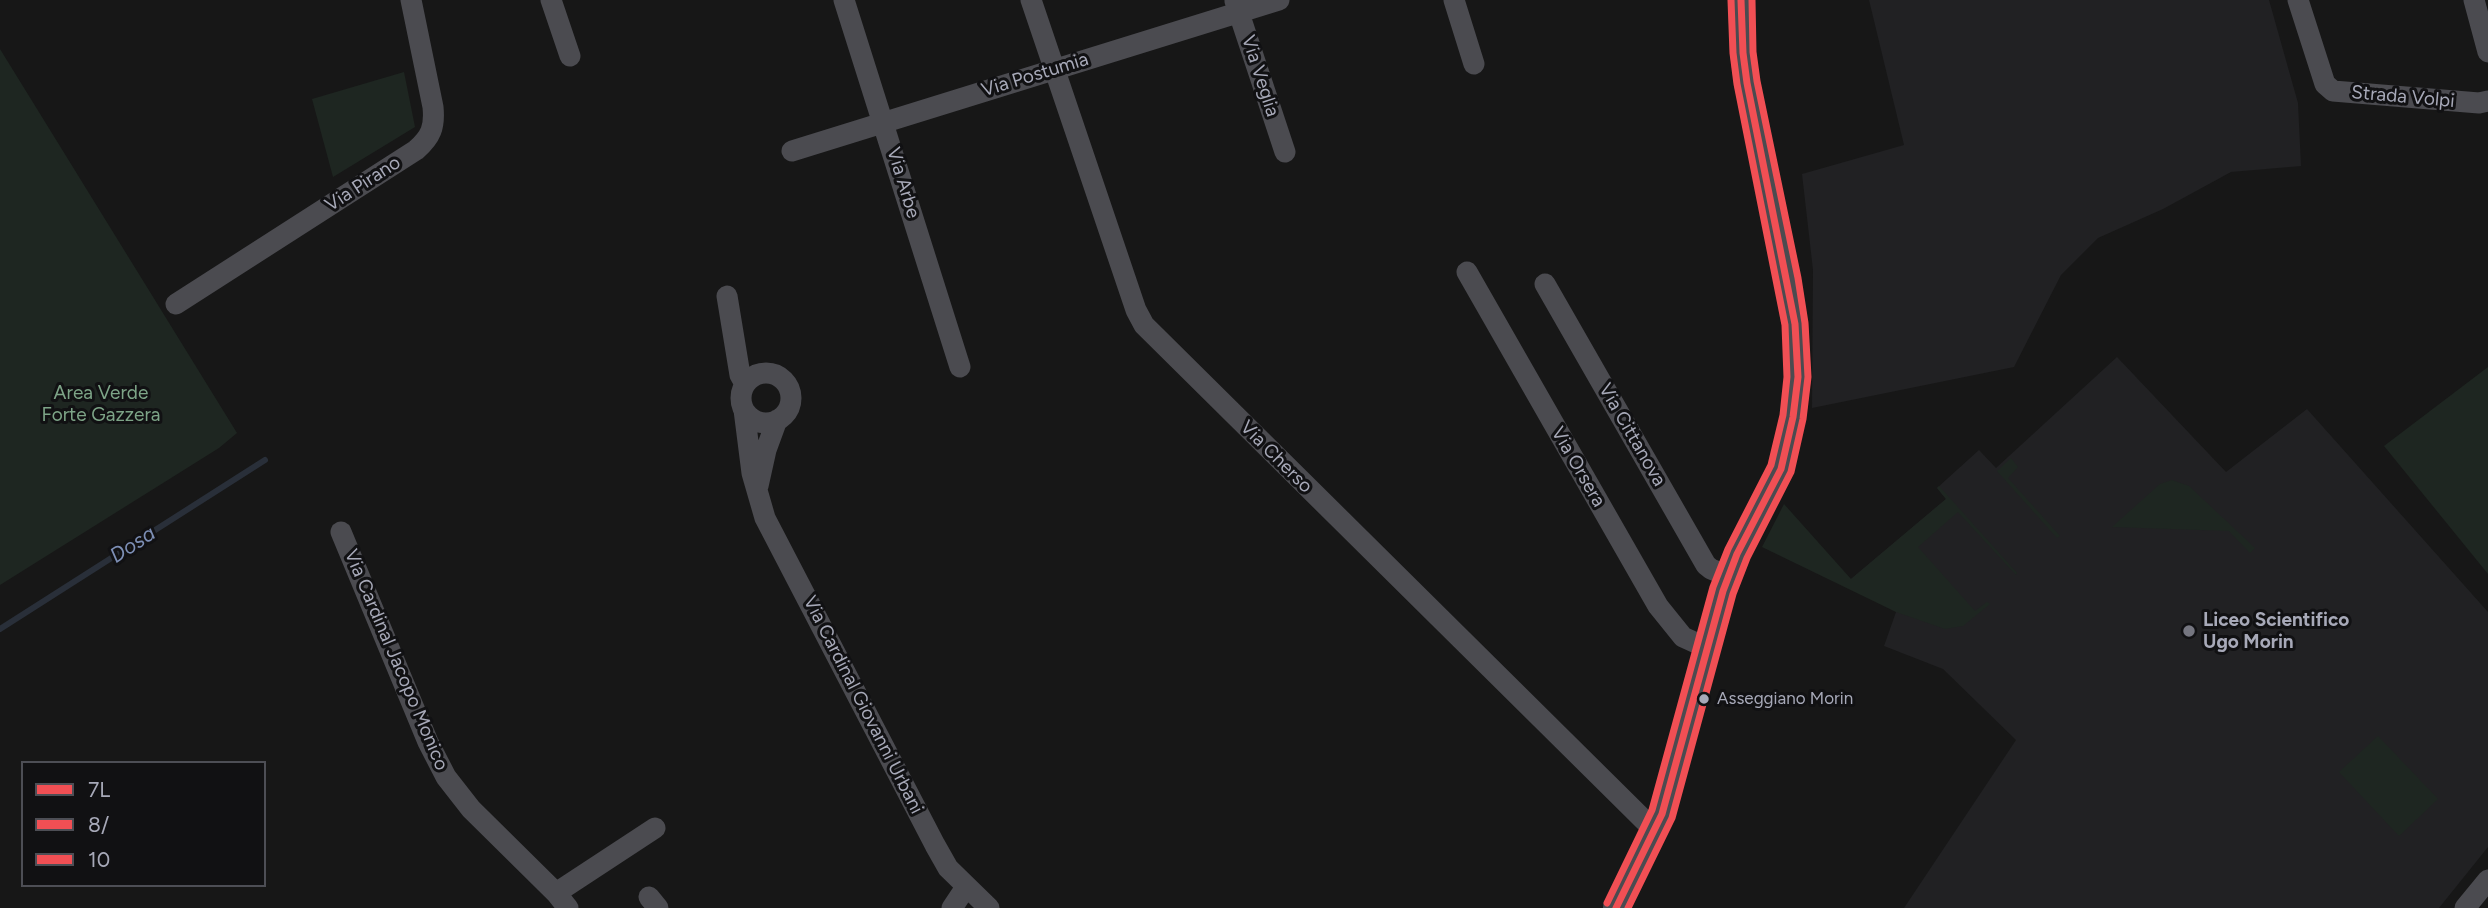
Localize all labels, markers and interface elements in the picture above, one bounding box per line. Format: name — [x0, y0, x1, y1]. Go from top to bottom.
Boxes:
street label: Via Veglia — [1236, 32, 1284, 120]
street label: Via Postumia — [979, 48, 1091, 102]
street label: Strada Volpi — [2350, 81, 2456, 113]
street label: Via Arbe — [881, 145, 925, 221]
street label: Via Pirano — [321, 151, 405, 217]
street label: Via Cittanova — [1593, 380, 1671, 490]
park label: Area Verde Forte Gazzera — [41, 382, 161, 426]
street label: Via Cherso — [1235, 416, 1317, 498]
street label: Via Orsera — [1546, 423, 1610, 511]
water label: Dosa — [106, 521, 160, 569]
street label: Via Cardinal Jacopo Monico — [339, 546, 453, 774]
street label: Via Cardinal Giovanni Urbani — [798, 592, 928, 818]
place label: Liceo Scientifico Ugo Morin — [2203, 609, 2349, 653]
marker: Liceo Scientifico Ugo Morin — [2181, 623, 2197, 639]
place label: Asseggiano Morin — [1717, 689, 1853, 709]
marker: Asseggiano Morin — [1697, 692, 1711, 706]
legend — [21, 761, 266, 887]
text: 7L — [88, 777, 110, 802]
text: 8/ — [88, 812, 109, 837]
text: 10 — [88, 847, 110, 872]

